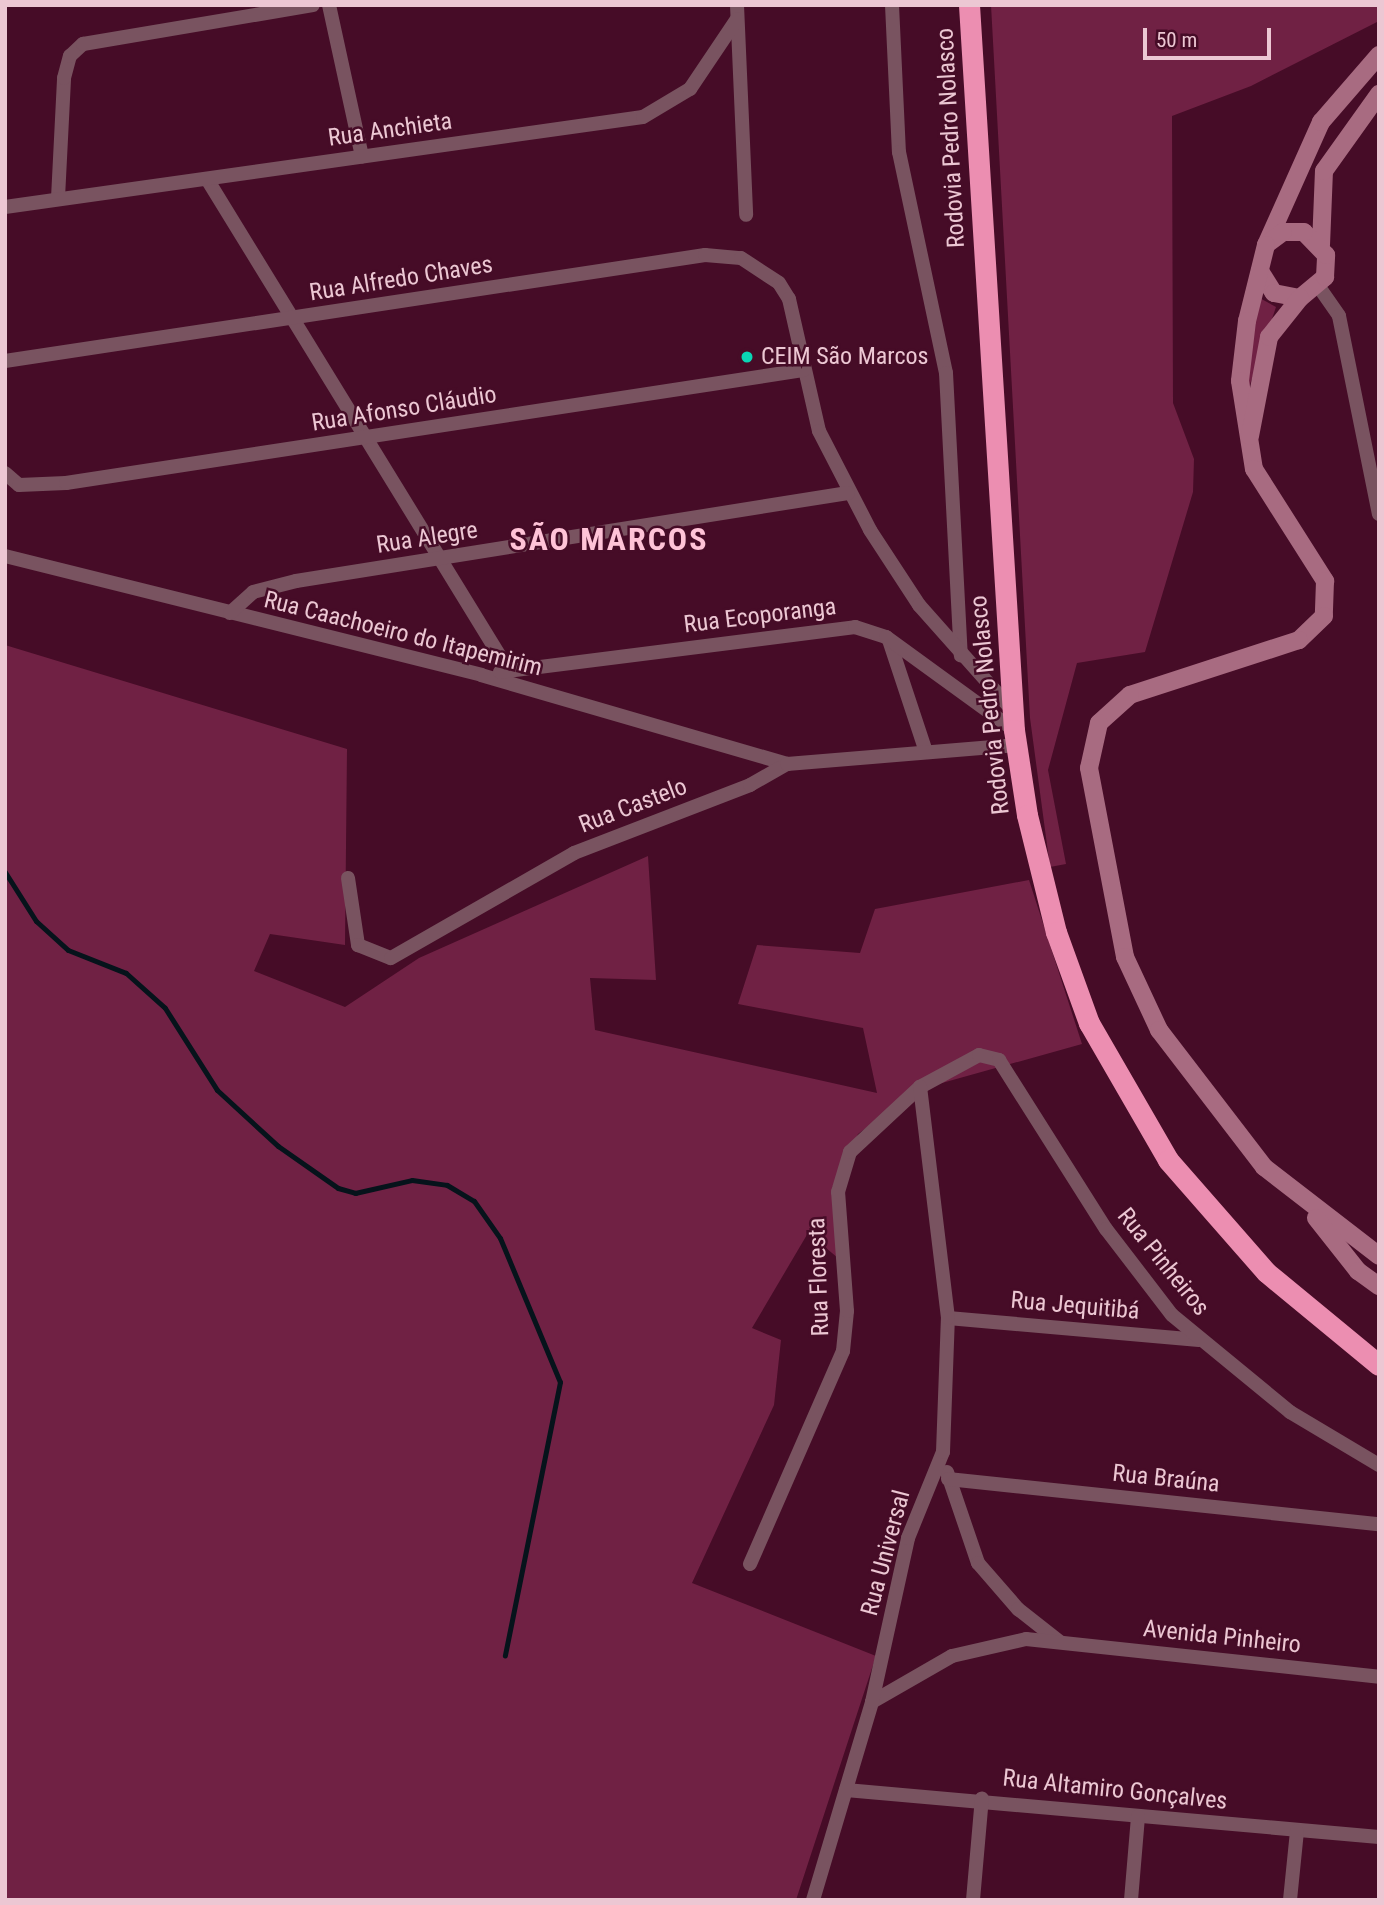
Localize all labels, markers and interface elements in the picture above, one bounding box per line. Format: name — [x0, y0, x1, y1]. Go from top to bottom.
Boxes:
scale bar — [1146, 14, 1274, 58]
street label: Rodovia Pedro Nolasco — [931, 27, 971, 249]
text: 50 m — [1156, 28, 1197, 52]
street label: Rua Anchieta — [326, 107, 454, 153]
street label: Rua Alfredo Chaves — [307, 250, 495, 308]
place label: CEIM São Marcos — [761, 343, 928, 371]
marker: CEIM São Marcos — [739, 349, 755, 365]
street label: Rua Afonso Cláudio — [310, 380, 498, 438]
street label: Rua Alegre — [374, 516, 480, 560]
district label: SÃO MARCOS — [511, 520, 707, 558]
street label: Rua Caachoeiro do Itapemirim — [261, 585, 545, 683]
street label: Rua Ecoporanga — [682, 592, 838, 640]
street label: Rodovia Pedro Nolasco — [964, 594, 1016, 816]
street label: Rua Castelo — [575, 772, 691, 840]
street label: Rua Pinheiros — [1111, 1202, 1215, 1322]
street label: Rua Floresta — [803, 1217, 835, 1337]
street label: Rua Jequitibá — [1009, 1286, 1141, 1326]
street label: Rua Braúna — [1111, 1459, 1221, 1499]
street label: Rua Universal — [855, 1487, 917, 1619]
street label: Avenida Pinheiro — [1142, 1614, 1302, 1660]
street label: Rua Altamiro Gonçalves — [1001, 1764, 1229, 1816]

